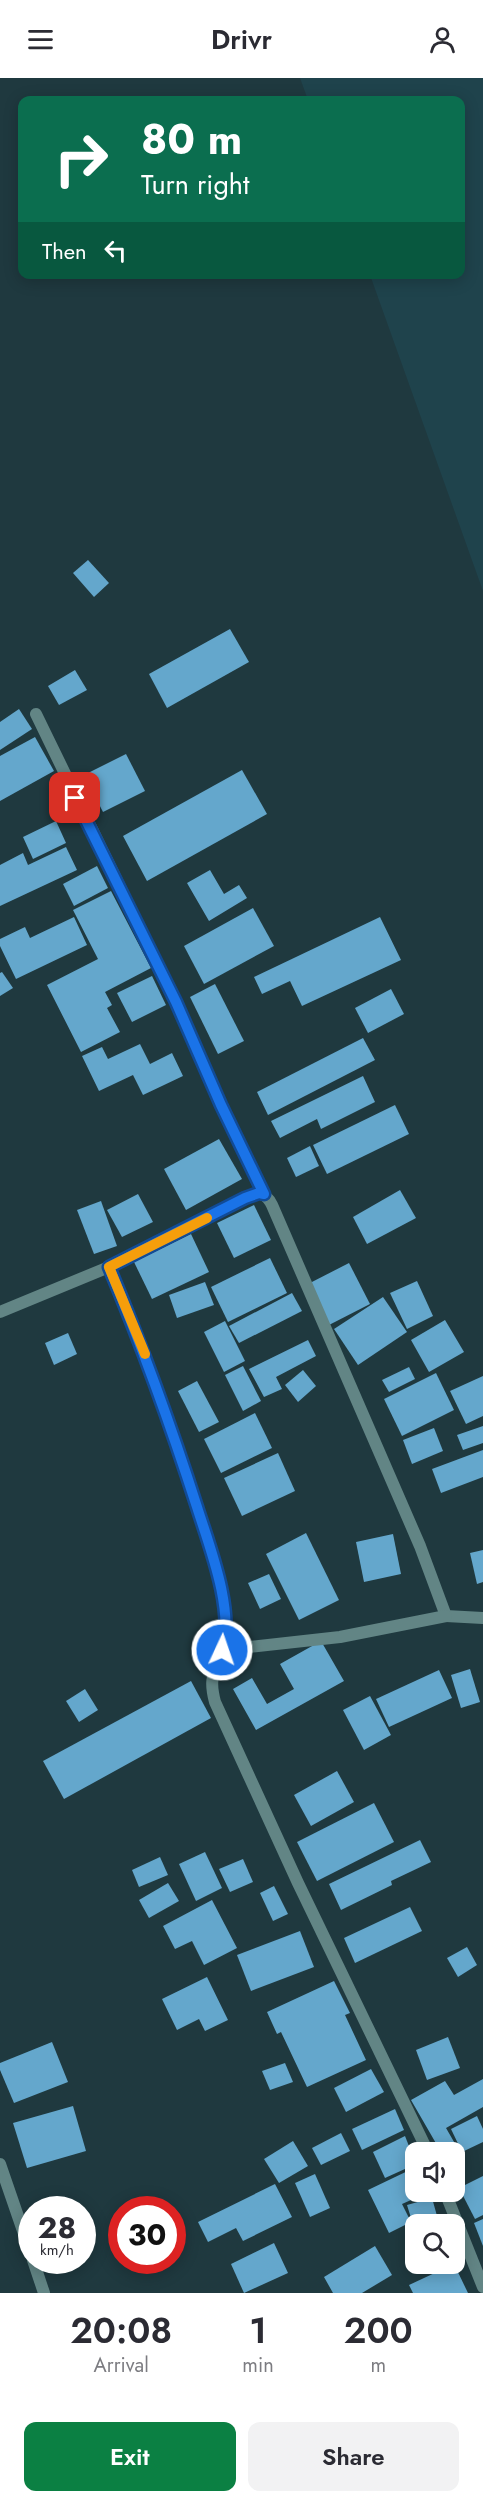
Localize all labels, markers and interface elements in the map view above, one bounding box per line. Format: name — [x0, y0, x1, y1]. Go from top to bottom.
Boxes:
text: Drivr — [211, 20, 272, 59]
icon: menu — [24, 23, 57, 56]
icon: person — [426, 23, 459, 56]
text: 80 m — [141, 109, 242, 170]
icon: right — [42, 120, 120, 198]
text: Turn right — [141, 165, 249, 204]
icon: left — [99, 234, 132, 267]
text: Then — [42, 235, 87, 267]
pin — [49, 772, 100, 823]
icon: arrive — [58, 781, 91, 814]
position arrow — [190, 1618, 254, 1682]
map controls — [405, 2142, 465, 2274]
button: sound — [405, 2142, 465, 2202]
speed limit sign: 30 — [108, 2196, 186, 2274]
text: 28 — [38, 2206, 76, 2249]
button: search — [405, 2214, 465, 2274]
text: km/h — [40, 2239, 74, 2261]
text: 20:08 — [70, 2304, 172, 2356]
text: 1 — [249, 2304, 267, 2356]
text: 200 — [344, 2304, 413, 2356]
text: Arrival — [94, 2351, 149, 2380]
text: min — [242, 2351, 274, 2380]
text: m — [371, 2351, 386, 2380]
button: Exit — [24, 2422, 236, 2491]
button: Share — [248, 2422, 459, 2491]

